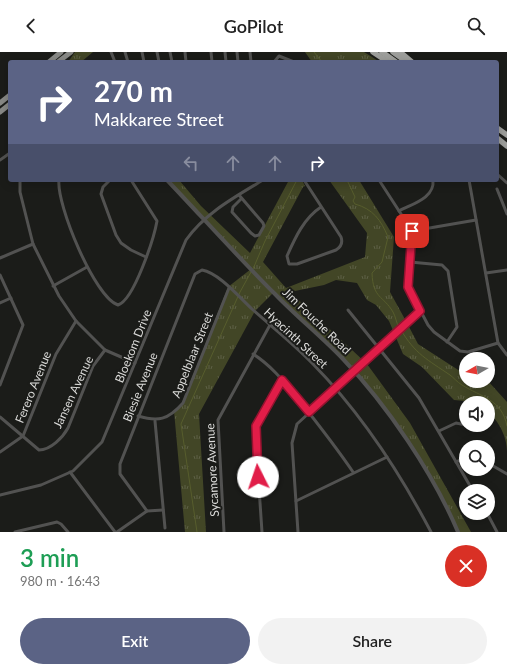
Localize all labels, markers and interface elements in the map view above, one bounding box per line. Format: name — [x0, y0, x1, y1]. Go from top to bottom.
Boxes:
icon: back — [20, 15, 42, 37]
text: GoPilot — [224, 15, 283, 37]
icon: search — [465, 15, 487, 37]
text: 270 m — [94, 74, 173, 108]
icon: right — [28, 76, 80, 128]
text: Makkaree Street — [94, 108, 224, 130]
icon: left — [180, 152, 202, 174]
icon: ahead — [222, 152, 244, 174]
icon: ahead — [264, 152, 286, 174]
icon: right — [306, 152, 328, 174]
pin — [395, 214, 429, 248]
icon: arrive — [401, 220, 423, 242]
street label: Jim Fouche Road — [280, 285, 354, 357]
street label: Hyacinth Street — [261, 305, 332, 372]
street label: Bloekom Drive — [111, 307, 155, 385]
street label: Appelblaar Street — [168, 309, 216, 400]
street label: Ferero Avenue — [12, 349, 54, 425]
street label: Biesie Avenue — [119, 350, 161, 424]
north arrow — [459, 352, 495, 388]
map controls — [459, 352, 495, 520]
street label: Jansen Avenue — [50, 353, 96, 431]
button: sound — [459, 396, 495, 432]
street label: Sycamore Avenue — [202, 423, 222, 517]
button: search — [459, 440, 495, 476]
position arrow — [237, 456, 279, 498]
button: layers — [459, 484, 495, 520]
text: 3 min — [20, 543, 79, 572]
button: close — [445, 545, 487, 587]
text: 980 m · 16:43 — [20, 573, 100, 589]
button: Exit — [20, 618, 250, 664]
button: Share — [258, 618, 487, 664]

